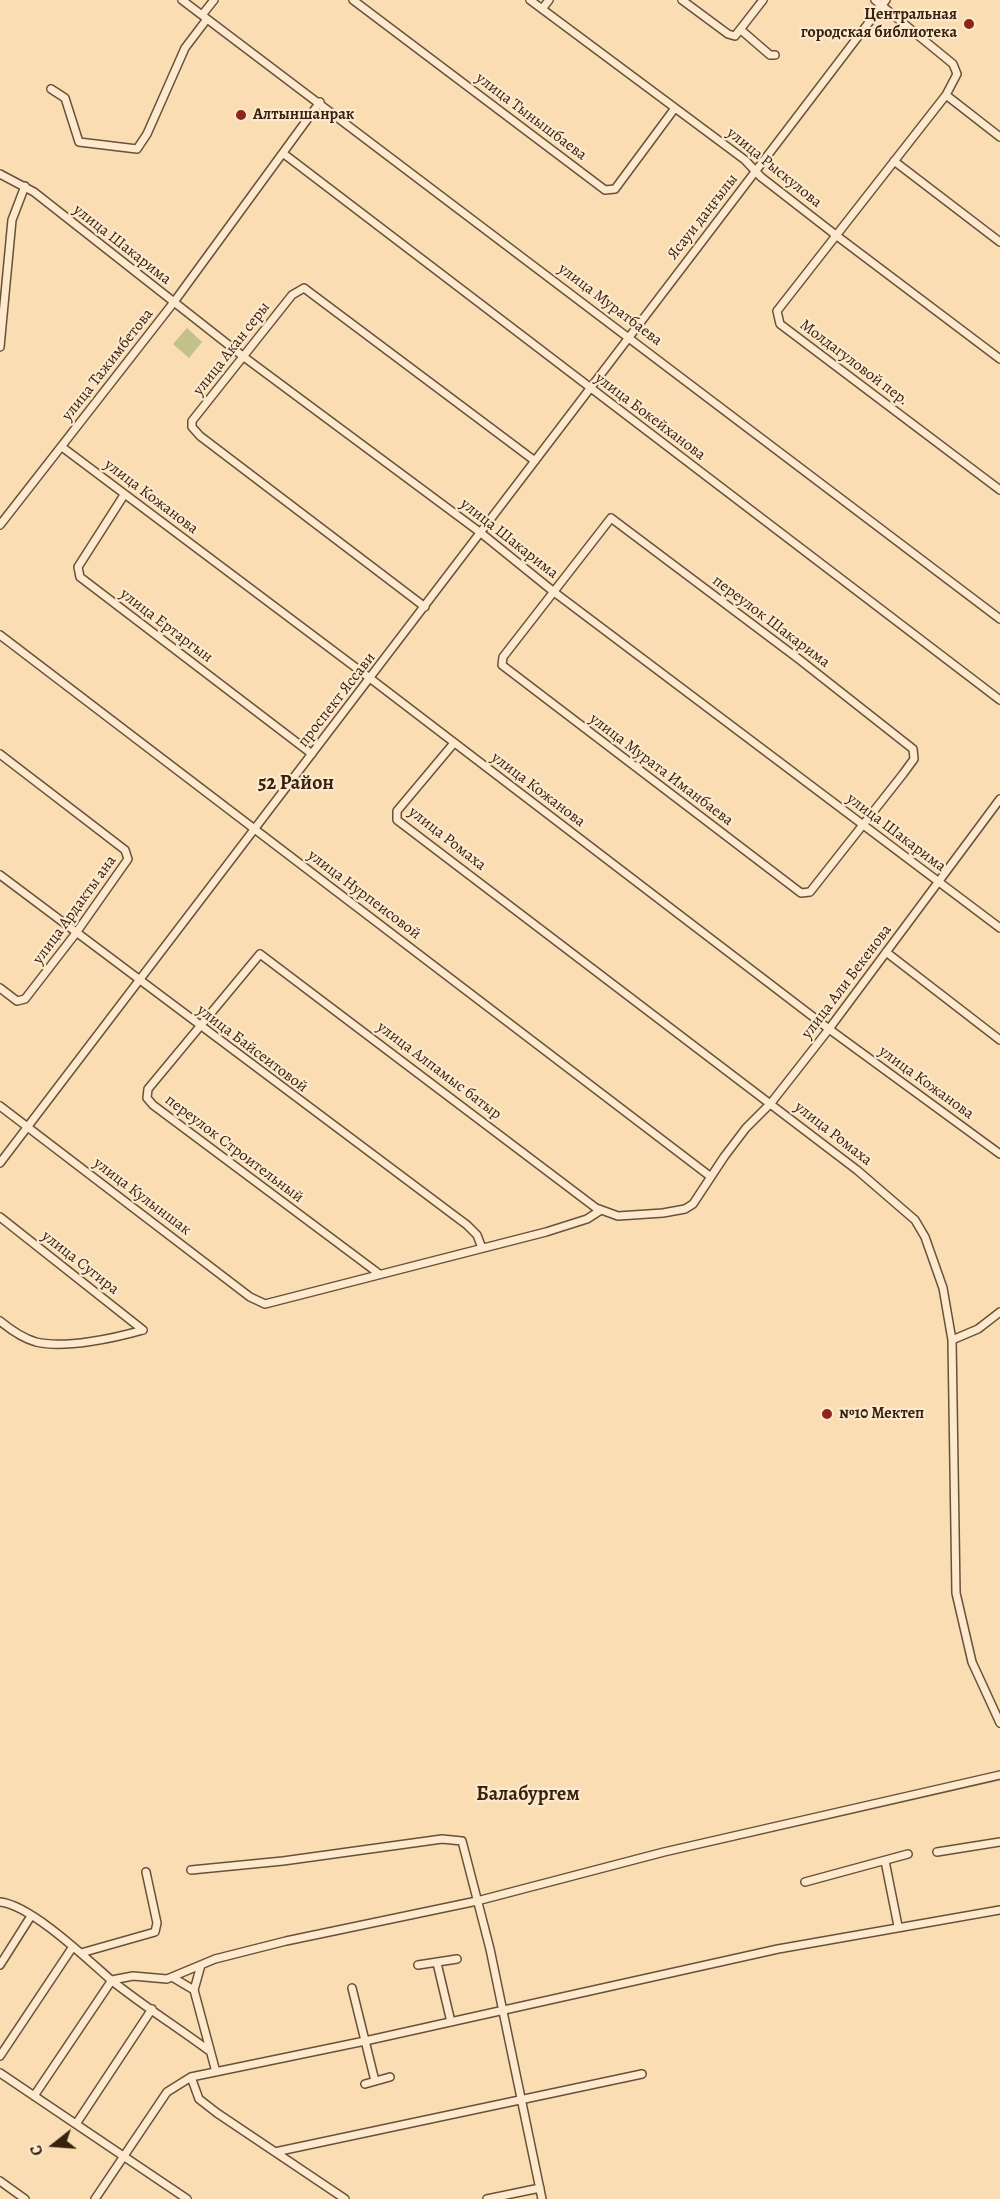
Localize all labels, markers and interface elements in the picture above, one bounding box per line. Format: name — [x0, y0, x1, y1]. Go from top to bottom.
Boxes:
place label: Центральная городская библиотека — [801, 5, 957, 43]
marker: Центральная городская библиотека — [962, 17, 976, 31]
street label: улица Тынышбаева — [472, 69, 590, 165]
place label: Алтыншанрак — [253, 105, 354, 125]
marker: Алтыншанрак — [234, 108, 248, 122]
street label: улица Рыскулова — [723, 124, 825, 212]
street label: Ясауи даңғылы — [663, 170, 743, 264]
street label: улица Шакарима — [69, 201, 175, 289]
street label: улица Муратбаева — [554, 260, 666, 350]
street label: улица Акан серы — [189, 298, 275, 400]
street label: улица Тажимбетова — [58, 305, 158, 425]
street label: Молдагуловой пер. — [796, 316, 912, 410]
street label: улица Бокейханова — [591, 369, 709, 465]
street label: улица Кожанова — [100, 455, 202, 539]
street label: улица Шакарима — [456, 495, 562, 583]
street label: переулок Шакарима — [708, 572, 834, 672]
street label: улица Ертаргын — [116, 585, 216, 667]
street label: проспект Яссави — [294, 649, 380, 751]
street label: улица Мурата Иманбаева — [585, 710, 737, 830]
street label: улица Кожанова — [487, 748, 589, 832]
district label: 52 Район — [258, 772, 334, 796]
street label: улица Шакарима — [843, 789, 949, 877]
street label: улица Ромаха — [404, 803, 490, 875]
street label: улица Нурпеисовой — [304, 846, 424, 944]
street label: улица Ардакты ана — [29, 852, 121, 968]
street label: улица Али Бекенова — [798, 921, 896, 1043]
street label: улица Байсеитовой — [193, 1001, 311, 1097]
street label: улица Алпамыс батыр — [373, 1018, 505, 1124]
street label: улица Кожанова — [875, 1042, 977, 1124]
street label: переулок Строительный — [161, 1091, 307, 1207]
street label: улица Ромаха — [790, 1098, 876, 1170]
street label: улица Кулыншак — [89, 1154, 195, 1240]
street label: улица Сугира — [37, 1227, 123, 1299]
place label: №10 Мектеп — [839, 1404, 924, 1424]
marker: №10 Мектеп — [820, 1407, 834, 1421]
district label: Балабургем — [476, 1783, 580, 1807]
north arrow — [24, 2115, 84, 2175]
text: С — [25, 2142, 49, 2158]

